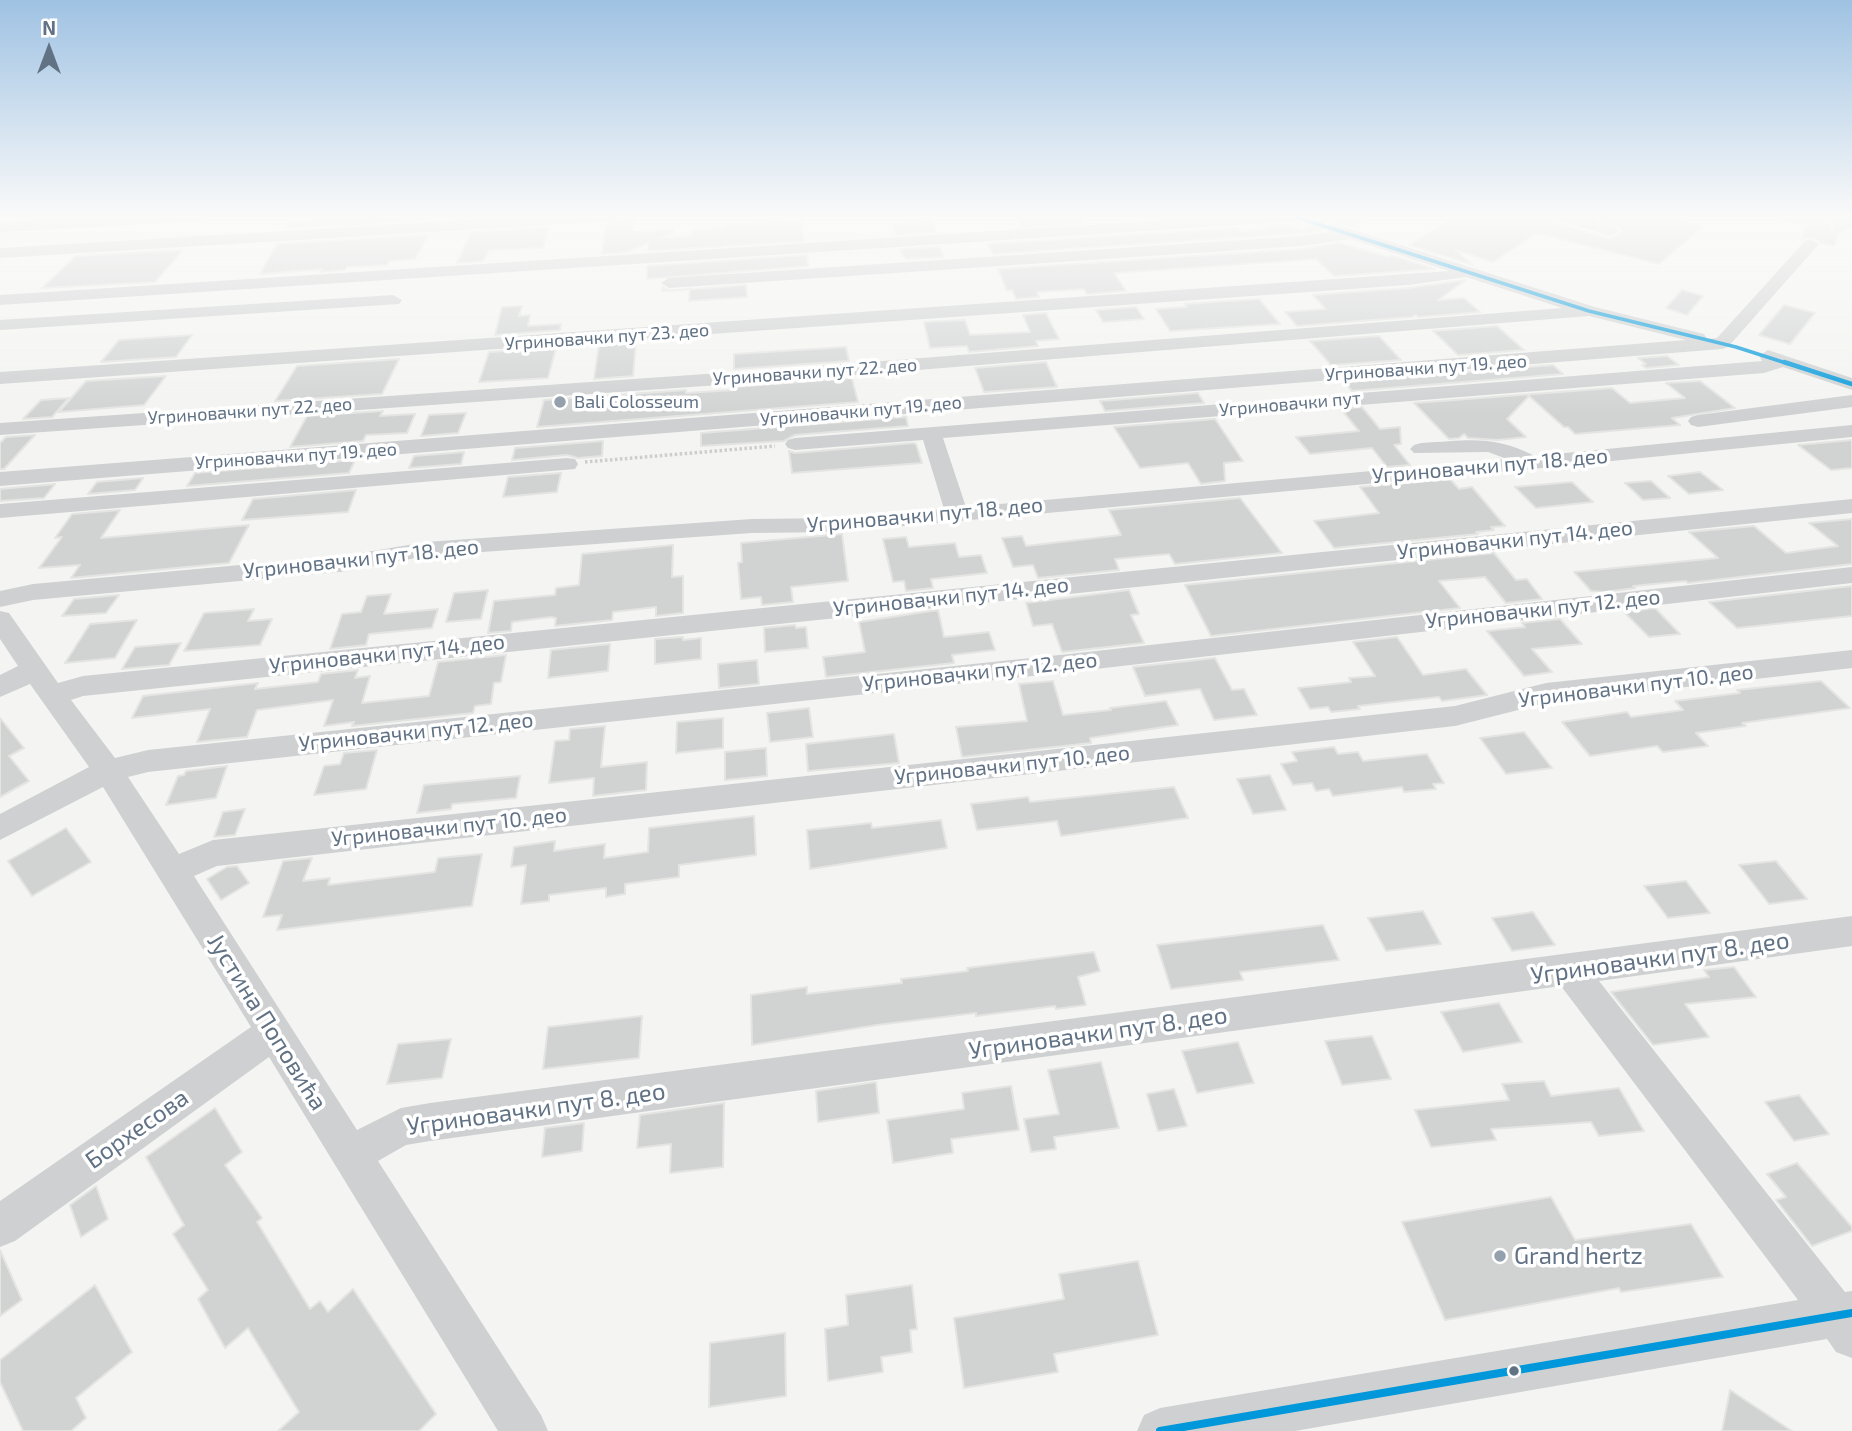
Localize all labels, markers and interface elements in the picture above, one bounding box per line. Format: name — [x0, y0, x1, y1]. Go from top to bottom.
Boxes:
north arrow — [14, 14, 84, 84]
text: N — [42, 16, 56, 39]
street label: Угриновачки пут 23. део — [504, 319, 710, 355]
street label: Угриновачки пут 19. део — [1324, 350, 1528, 386]
street label: Угриновачки пут 22. део — [712, 354, 918, 390]
street label: Угриновачки пут — [1218, 387, 1362, 421]
place label: Bali Colosseum — [574, 391, 699, 413]
street label: Угриновачки пут 19. део — [759, 391, 963, 431]
street label: Угриновачки пут 22. део — [147, 393, 353, 429]
marker: Bali Colosseum — [552, 394, 568, 410]
street label: Угриновачки пут 19. део — [194, 438, 398, 474]
street label: Угриновачки пут 18. део — [1371, 443, 1609, 489]
street label: Угриновачки пут 18. део — [806, 492, 1044, 538]
street label: Угриновачки пут 14. део — [1396, 515, 1634, 565]
street label: Угриновачки пут 18. део — [242, 534, 480, 584]
street label: Угриновачки пут 14. део — [832, 572, 1070, 622]
street label: Угриновачки пут 12. део — [1425, 584, 1661, 634]
street label: Угриновачки пут 14. део — [268, 629, 506, 679]
street label: Угриновачки пут 12. део — [862, 647, 1098, 697]
street label: Угриновачки пут 10. део — [1517, 659, 1755, 713]
street label: Угриновачки пут 12. део — [298, 707, 534, 757]
street label: Угриновачки пут 10. део — [893, 740, 1131, 790]
street label: Угриновачки пут 10. део — [330, 802, 568, 852]
street label: Угриновачки пут 8. део — [1529, 926, 1791, 990]
street label: Јустина Поповића — [201, 928, 333, 1116]
street label: Угриновачки пут 8. део — [967, 1001, 1229, 1065]
street label: Угриновачки пут 8. део — [405, 1077, 667, 1141]
street label: Борхесова — [80, 1083, 194, 1175]
place label: Grand hertz — [1514, 1242, 1643, 1270]
marker: Grand hertz — [1492, 1248, 1508, 1264]
unlabelled marker — [1507, 1364, 1521, 1378]

